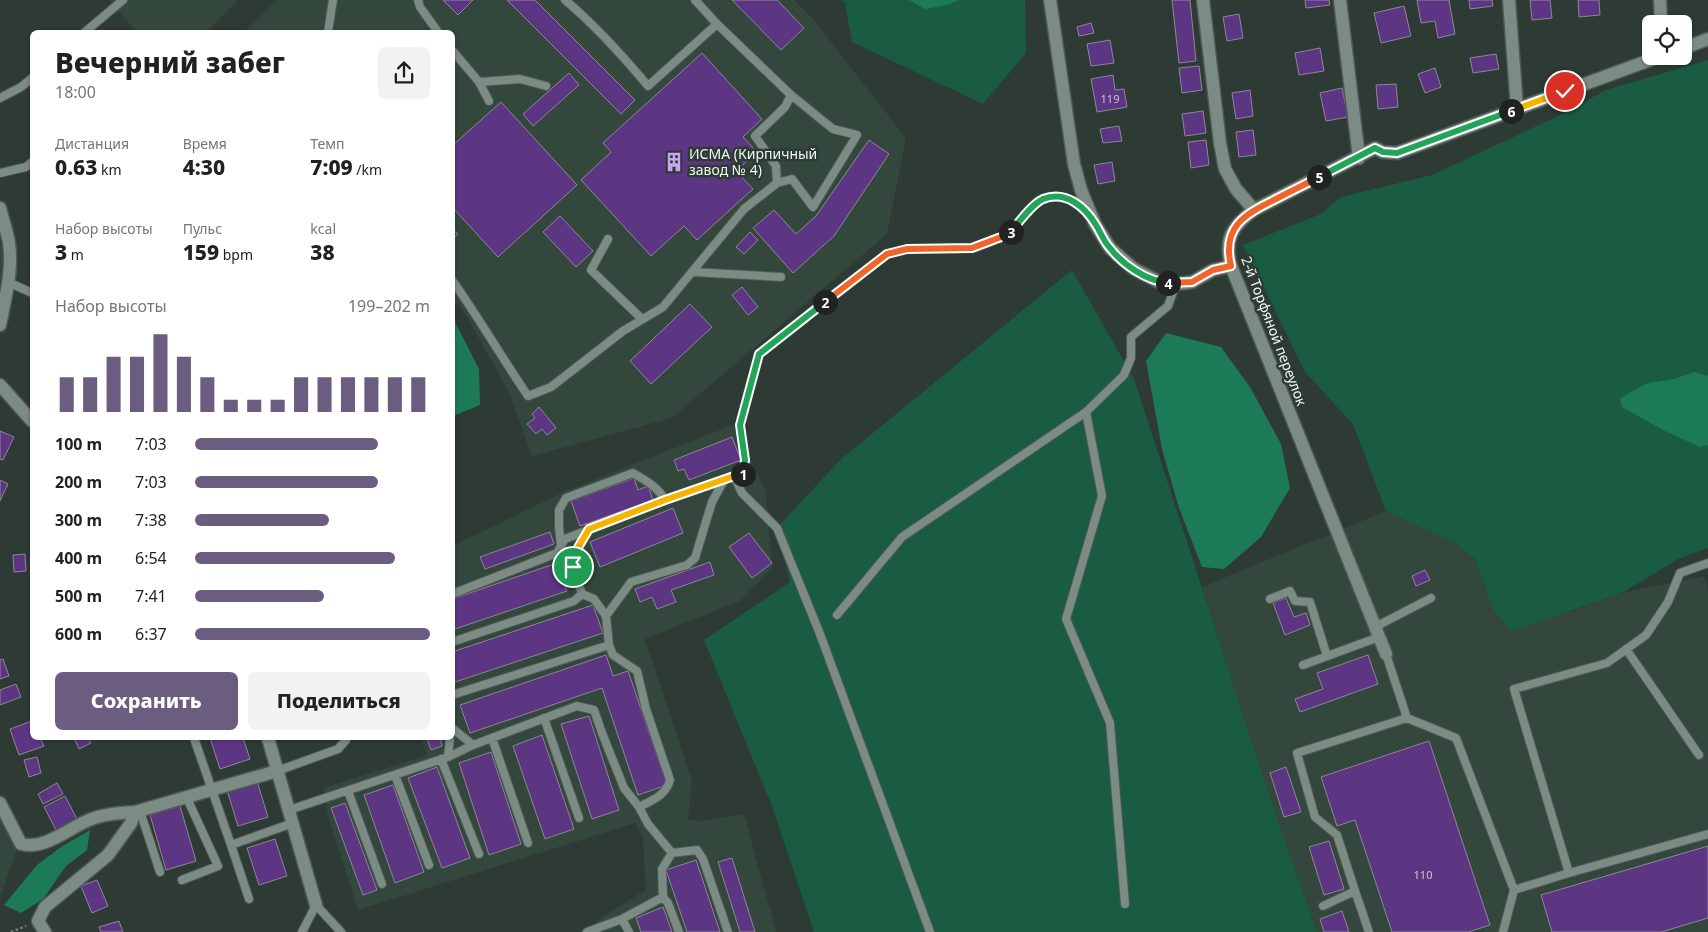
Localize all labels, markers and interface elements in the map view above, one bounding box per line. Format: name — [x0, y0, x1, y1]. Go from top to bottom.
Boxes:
map controls — [1642, 15, 1692, 65]
button: locate — [1642, 15, 1692, 65]
text: Вечерний забег — [55, 43, 285, 81]
button: share — [378, 47, 430, 99]
pin — [1544, 70, 1586, 112]
icon: check — [1551, 77, 1579, 105]
text: 18:00 — [55, 81, 96, 103]
house number: 119 — [1101, 91, 1119, 106]
pin: 6 — [1498, 98, 1524, 124]
text: 6 — [1507, 102, 1516, 121]
text: Дистанция — [55, 134, 129, 153]
text: Время — [183, 134, 227, 153]
text: Темп — [310, 134, 345, 153]
place label: ИСМА (Кирпичный завод № 4) — [689, 144, 817, 179]
building icon: ИСМА (Кирпичный завод № 4) — [663, 151, 685, 173]
text: 0.63 — [55, 153, 97, 181]
text: 4:30 — [183, 153, 225, 181]
text: 7:09 — [310, 153, 353, 181]
text: km — [97, 160, 122, 179]
text: /km — [353, 160, 382, 179]
pin: 5 — [1306, 164, 1332, 190]
text: 5 — [1315, 168, 1324, 187]
text: Набор высоты — [55, 219, 153, 238]
text: Пульс — [183, 219, 222, 238]
text: kcal — [310, 219, 336, 238]
pin: 3 — [998, 220, 1024, 244]
text: 3 — [1007, 223, 1016, 242]
text: 3 — [55, 238, 67, 266]
text: 159 — [183, 238, 219, 266]
text: 38 — [310, 238, 335, 266]
text: m — [67, 245, 84, 264]
text: bpm — [219, 245, 253, 264]
street label: 2-й Торфяной переулок — [1237, 253, 1312, 409]
pin: 4 — [1156, 270, 1180, 296]
text: 4 — [1164, 274, 1173, 293]
pin: 2 — [812, 290, 838, 314]
text: 2 — [821, 293, 830, 312]
text: Набор высоты — [55, 295, 167, 317]
text: 199–202 m — [348, 295, 430, 317]
text: 100 m — [55, 433, 102, 455]
text: 7:03 — [135, 433, 167, 455]
pin: 1 — [730, 462, 756, 486]
text: 1 — [739, 465, 748, 484]
text: 200 m — [55, 471, 102, 493]
text: 7:03 — [135, 471, 167, 493]
text: 300 m — [55, 509, 102, 531]
text: 7:38 — [135, 509, 167, 531]
pin — [552, 546, 594, 588]
text: 400 m — [55, 547, 102, 569]
text: 6:54 — [135, 547, 167, 569]
icon: arrive — [559, 553, 587, 581]
text: 500 m — [55, 585, 102, 607]
text: 7:41 — [135, 585, 167, 607]
text: 600 m — [55, 623, 102, 645]
text: 6:37 — [135, 623, 167, 645]
button: Сохранить — [55, 672, 238, 730]
button: Поделиться — [248, 672, 430, 730]
house number: 110 — [1414, 867, 1432, 882]

